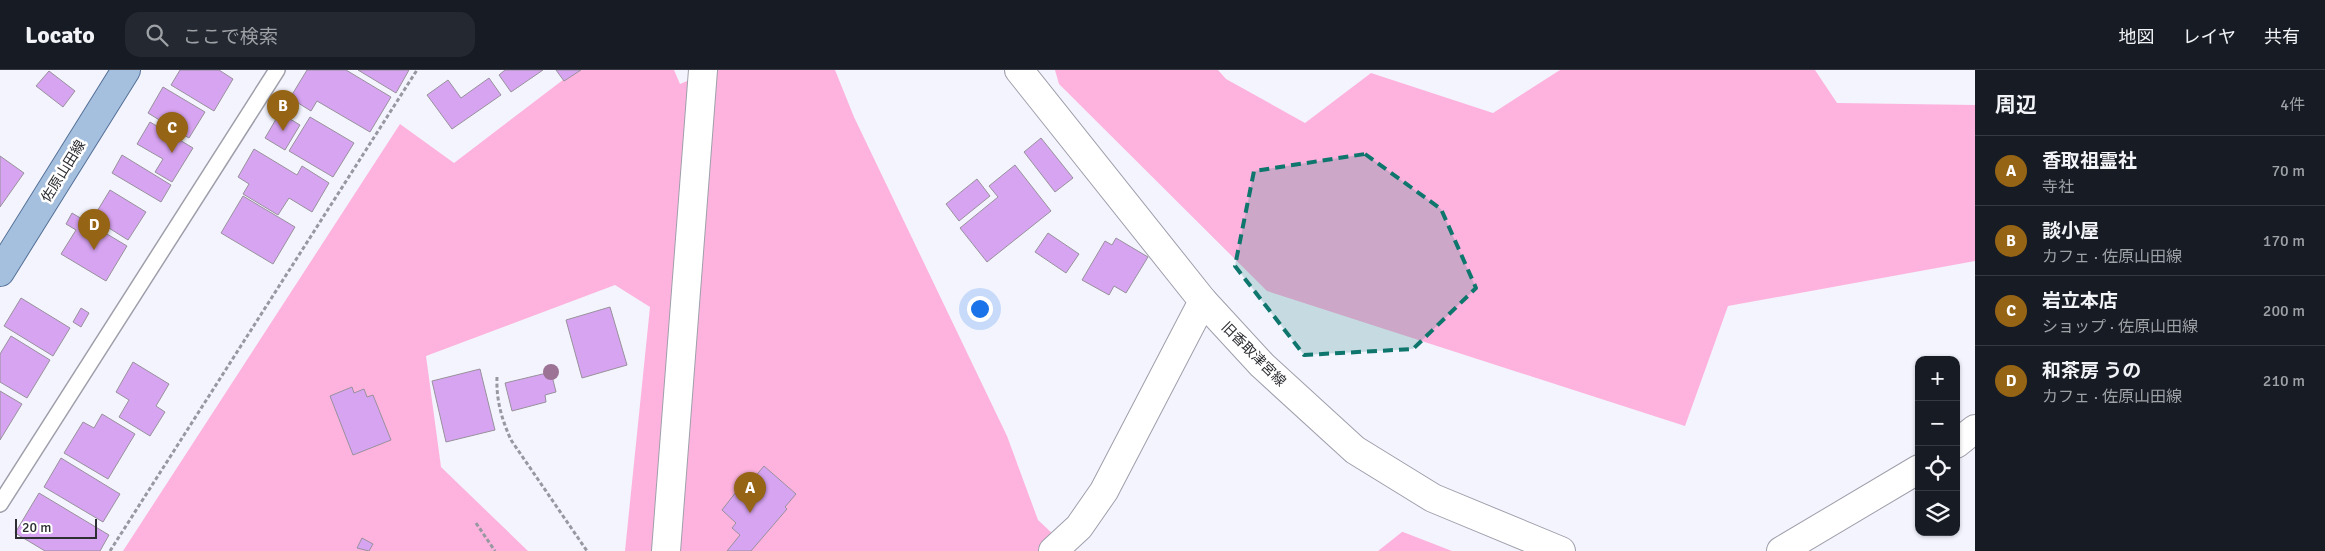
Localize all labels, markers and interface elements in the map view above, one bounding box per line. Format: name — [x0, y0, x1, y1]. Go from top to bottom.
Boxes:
search box — [125, 12, 475, 57]
text: Locato — [25, 20, 95, 50]
icon: search — [143, 21, 171, 49]
text: ここで検索 — [183, 25, 278, 49]
text: 地図 — [2119, 26, 2155, 48]
text: レイヤ — [2183, 26, 2236, 48]
text: 共有 — [2264, 26, 2300, 48]
pin: B — [267, 90, 299, 131]
text: 周辺 — [1995, 92, 2037, 118]
text: 4件 — [2280, 95, 2305, 115]
pin: C — [156, 112, 188, 153]
street label: 佐原山田線 — [38, 137, 89, 205]
text: 香取祖霊社 — [2042, 149, 2137, 173]
text: A — [2006, 161, 2016, 181]
text: 70 m — [2271, 161, 2305, 181]
text: 寺社 — [2042, 177, 2074, 197]
pin: D — [78, 209, 110, 250]
text: 談小屋 — [2042, 219, 2099, 243]
text: B — [2006, 231, 2016, 251]
text: 170 m — [2263, 231, 2305, 251]
text: カフェ · 佐原山田線 — [2042, 247, 2182, 267]
text: 岩立本店 — [2042, 289, 2118, 313]
your location — [967, 296, 993, 322]
text: C — [2006, 301, 2016, 321]
text: 200 m — [2263, 301, 2305, 321]
text: ショップ · 佐原山田線 — [2042, 317, 2198, 337]
street label: 旧香取津宮線 — [1218, 319, 1289, 390]
map controls — [1915, 356, 1960, 536]
button: + — [1915, 356, 1960, 401]
text: 和茶房 うの — [2042, 359, 2141, 383]
text: D — [2006, 371, 2016, 391]
text: 210 m — [2263, 371, 2305, 391]
text: カフェ · 佐原山田線 — [2042, 387, 2182, 407]
button: − — [1915, 401, 1960, 446]
button: locate — [1915, 446, 1960, 491]
pin: A — [734, 472, 766, 513]
button: layers — [1915, 491, 1960, 536]
scale bar — [15, 516, 98, 539]
text: 20 m — [22, 519, 51, 536]

